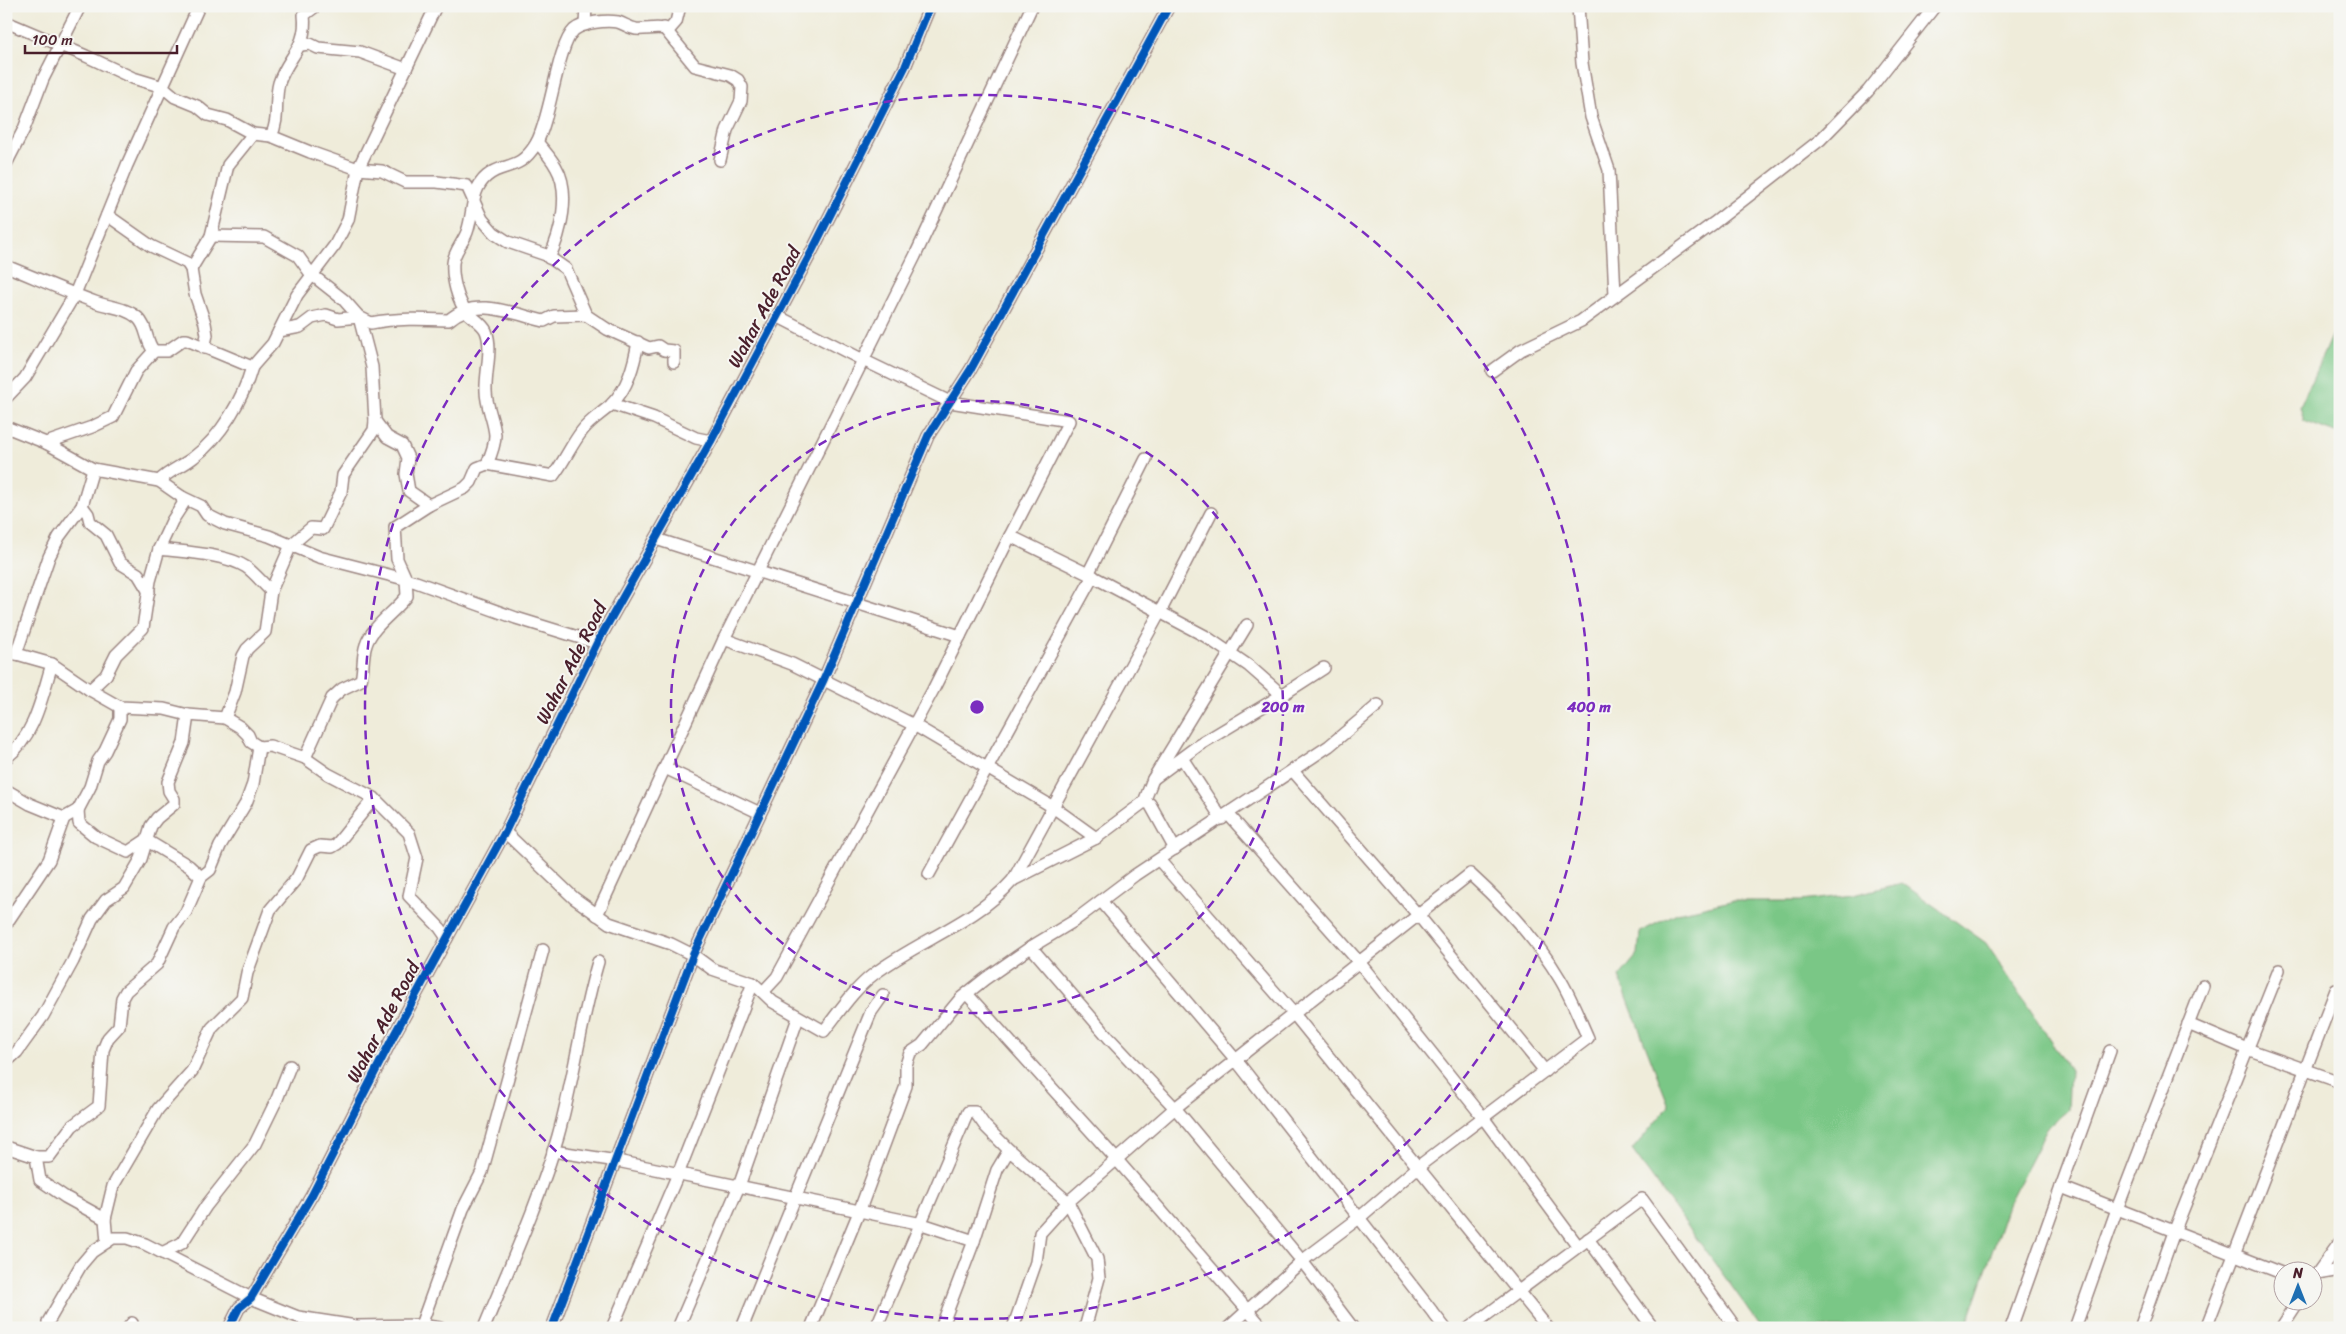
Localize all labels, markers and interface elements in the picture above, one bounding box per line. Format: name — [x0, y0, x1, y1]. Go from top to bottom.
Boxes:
scale bar — [25, 22, 178, 54]
text: 100 m — [32, 27, 73, 53]
street label: Wahar Ade Road — [718, 238, 811, 374]
street label: Wahar Ade Road — [526, 594, 617, 730]
text: 200 m — [1260, 694, 1305, 720]
text: 400 m — [1566, 694, 1611, 720]
centre of rings — [968, 698, 986, 716]
street label: Wahar Ade Road — [337, 953, 430, 1089]
text: N — [2292, 1261, 2303, 1286]
north arrow — [2274, 1262, 2324, 1312]

